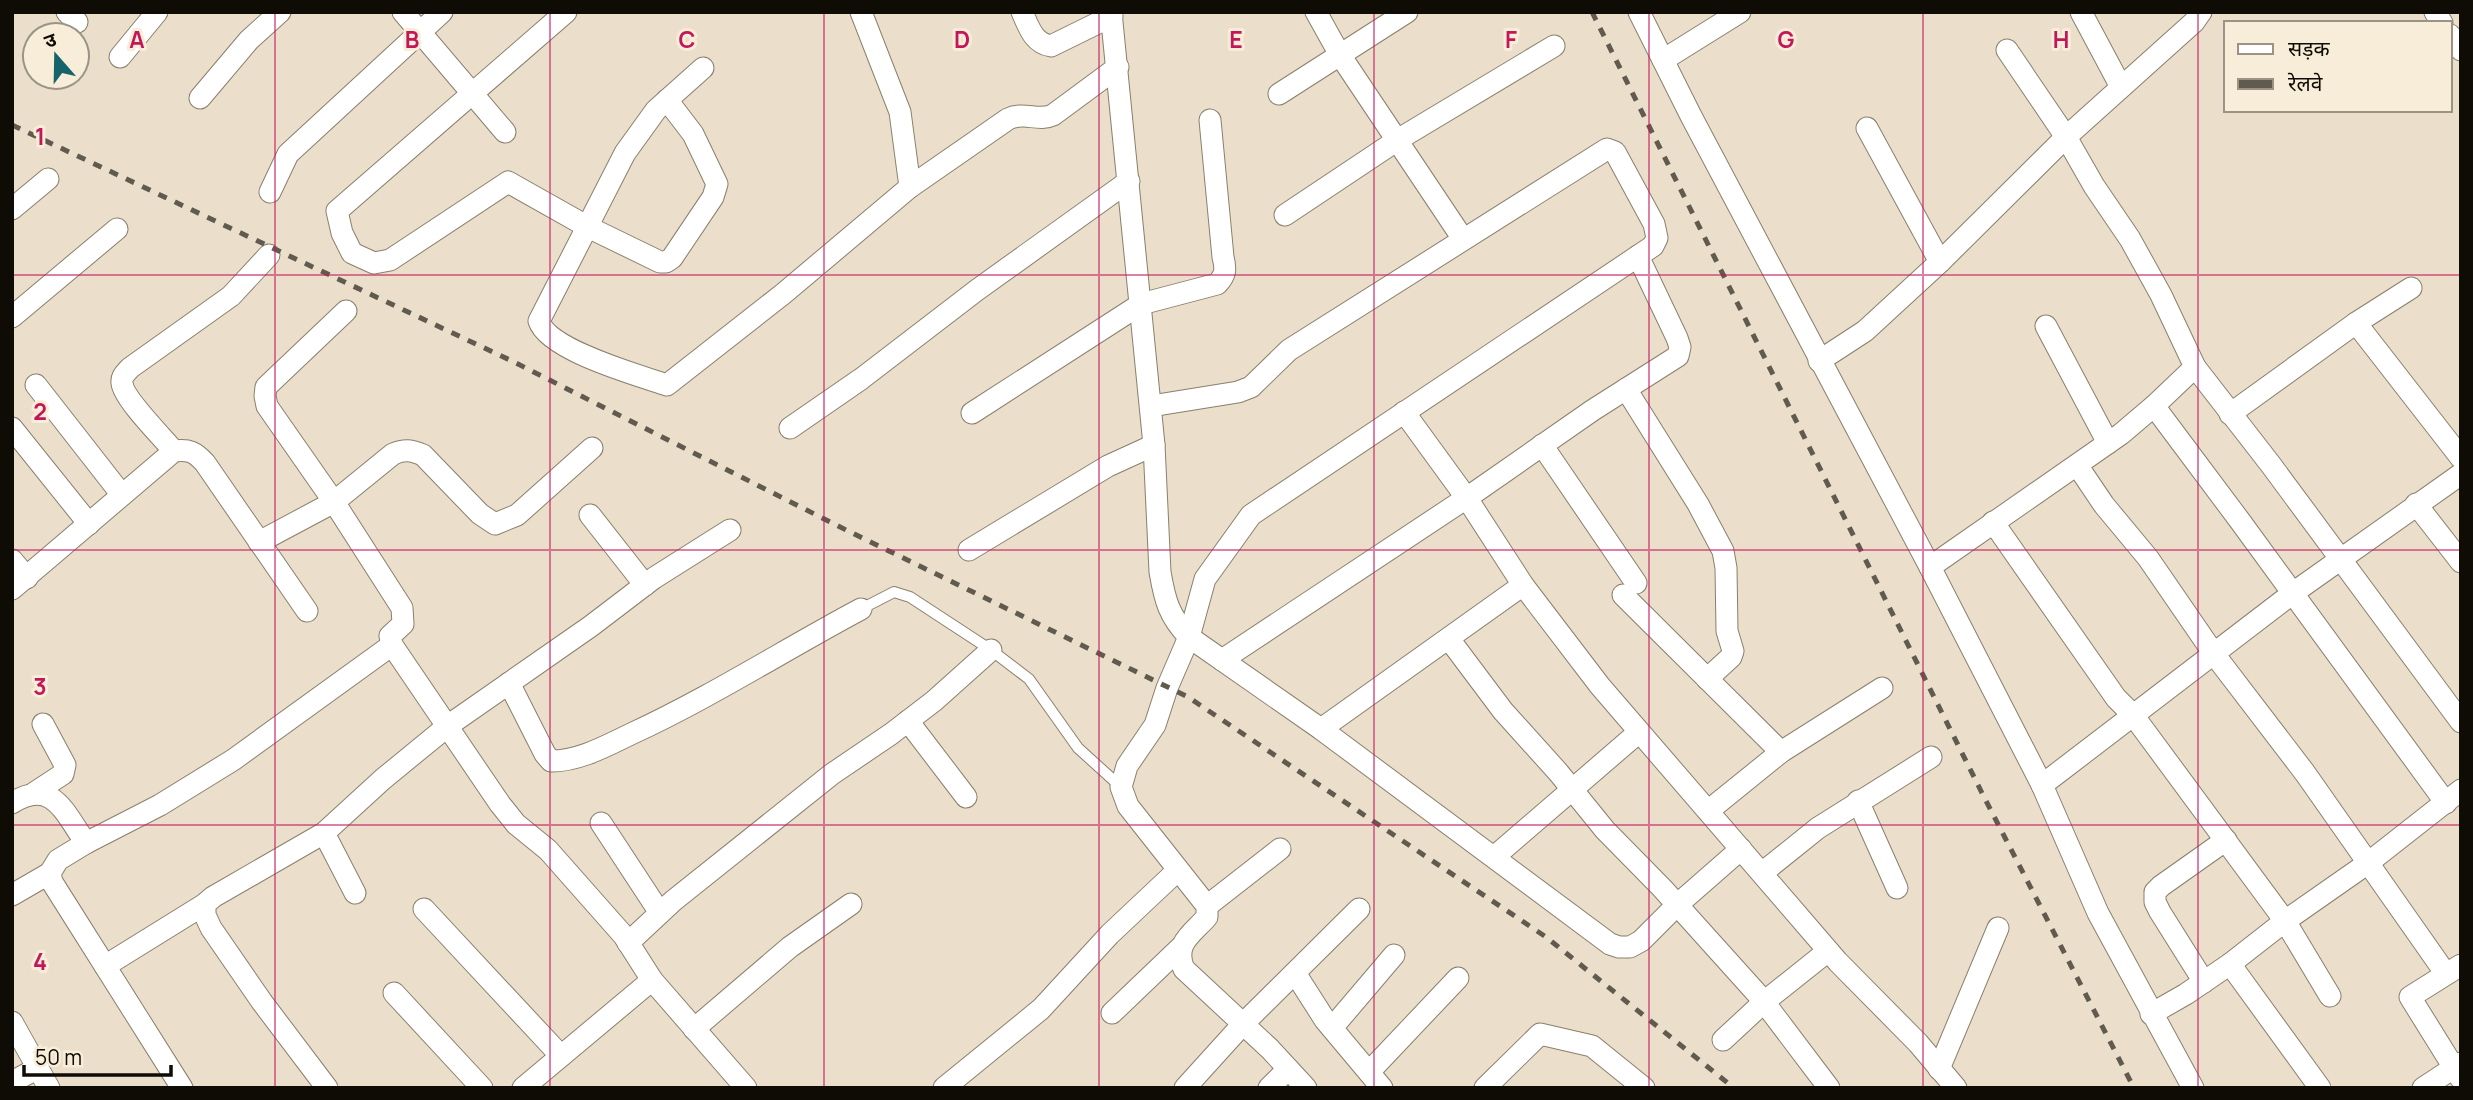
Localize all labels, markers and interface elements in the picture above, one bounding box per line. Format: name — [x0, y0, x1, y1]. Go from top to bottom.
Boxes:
north arrow — [21, 21, 91, 91]
legend — [2224, 21, 2452, 112]
text: A — [129, 23, 145, 55]
text: B — [405, 23, 419, 55]
text: C — [679, 23, 696, 55]
text: D — [954, 23, 970, 55]
text: E — [1229, 23, 1243, 55]
text: F — [1505, 23, 1517, 55]
text: G — [1778, 23, 1795, 55]
text: H — [2053, 23, 2069, 55]
text: उ — [41, 26, 61, 54]
text: सड़क — [2288, 34, 2330, 62]
text: रेलवे — [2287, 69, 2323, 97]
text: 1 — [35, 120, 45, 152]
text: 2 — [33, 395, 47, 427]
text: 3 — [33, 670, 47, 702]
text: 4 — [33, 945, 47, 977]
scale bar — [24, 1034, 172, 1078]
text: 50 m — [35, 1043, 82, 1071]

